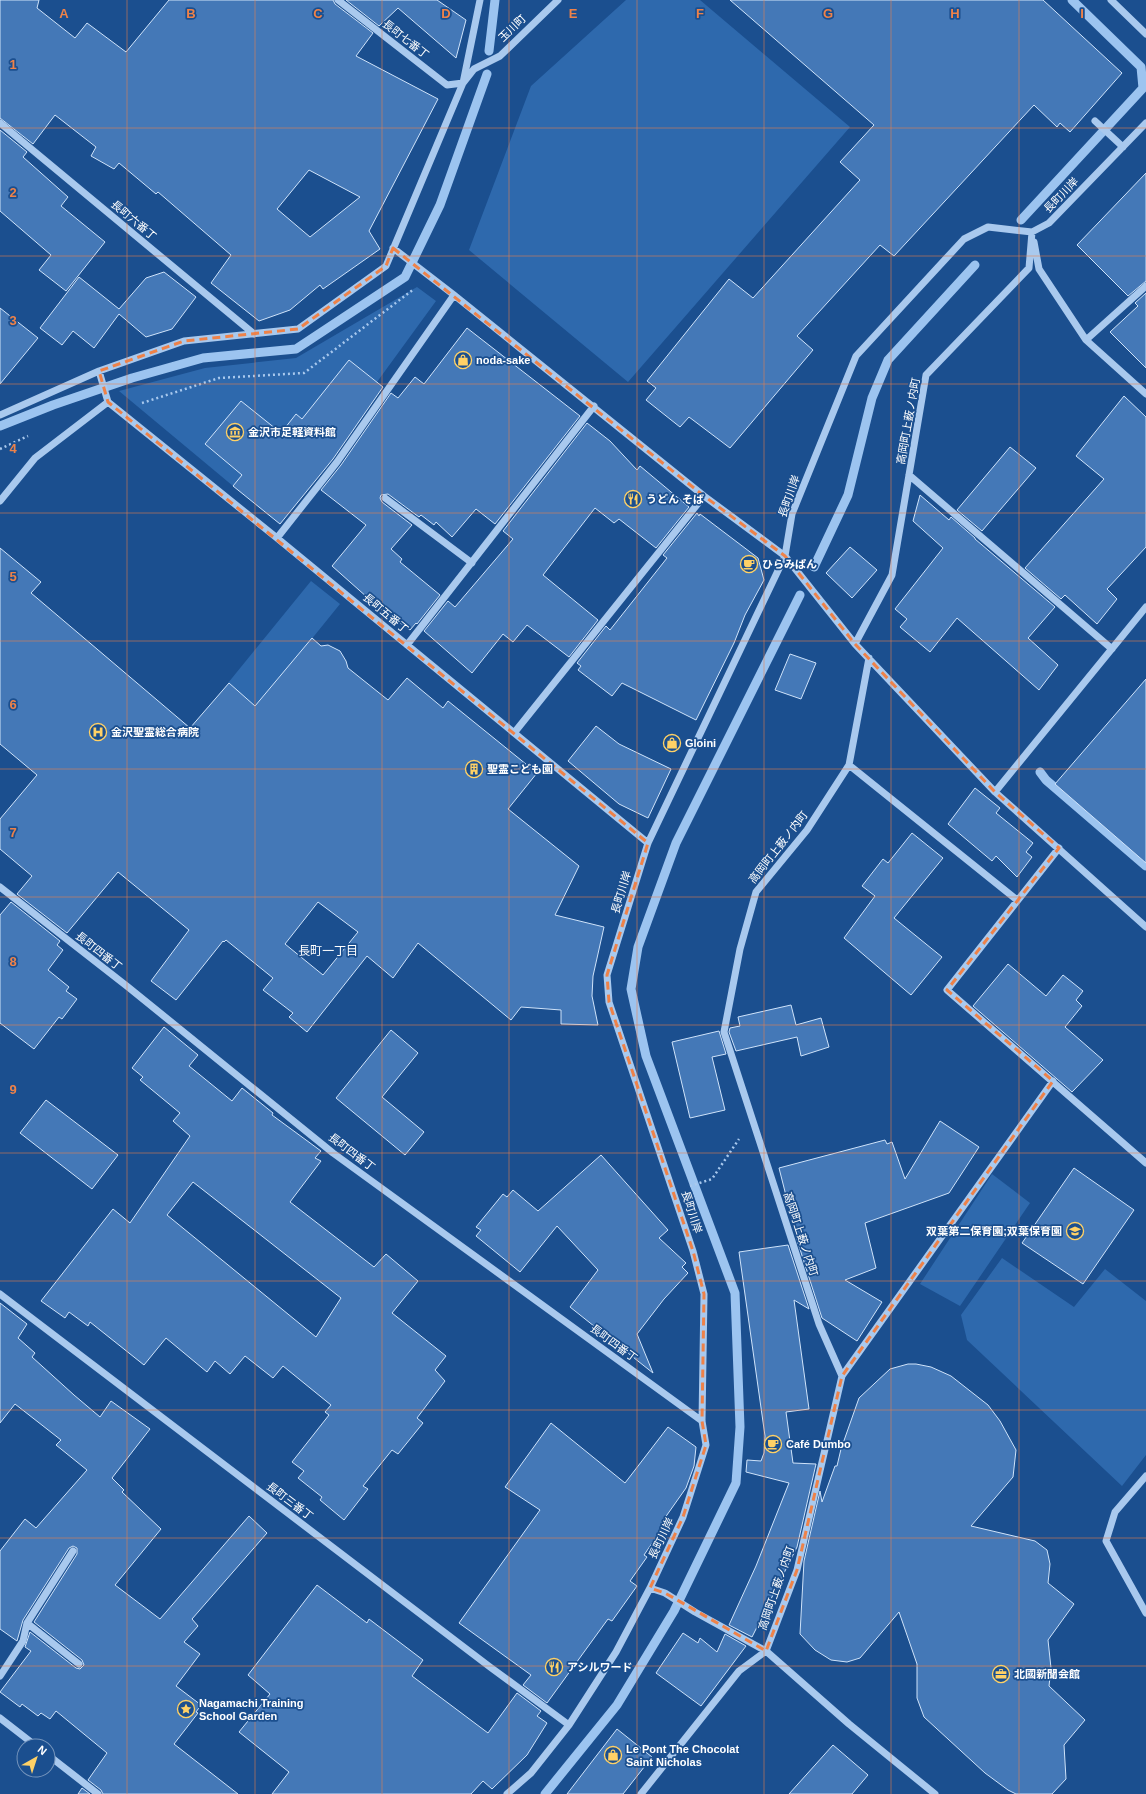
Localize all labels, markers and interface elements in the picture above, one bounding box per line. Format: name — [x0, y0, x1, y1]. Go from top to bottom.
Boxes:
text: A — [59, 6, 69, 21]
text: B — [186, 6, 196, 21]
text: C — [313, 6, 323, 21]
text: D — [441, 6, 451, 21]
text: E — [569, 6, 578, 21]
text: F — [696, 6, 704, 21]
text: G — [823, 6, 833, 21]
text: H — [950, 6, 960, 21]
text: I — [1080, 6, 1084, 21]
street label: 玉川町 — [496, 12, 528, 44]
street label: 長町七番丁 — [381, 17, 431, 61]
text: 1 — [9, 57, 17, 72]
street label: 長町川岸 — [1041, 175, 1081, 215]
text: 2 — [9, 185, 17, 200]
street label: 長町六番丁 — [109, 198, 159, 242]
text: 3 — [9, 313, 17, 328]
shop icon: noda-sake — [453, 350, 473, 370]
place label: noda-sake — [476, 354, 530, 366]
street label: 高岡町上薮ノ内町 — [894, 377, 922, 465]
museum icon: 金沢市足軽資料館 — [225, 422, 245, 442]
place label: 金沢市足軽資料館 — [248, 426, 336, 438]
text: 4 — [9, 441, 17, 456]
street label: 長町川岸 — [776, 473, 802, 519]
restaurant icon: うどん そば — [623, 489, 643, 509]
place label: うどん そば — [646, 493, 704, 505]
cafe icon: ひらみぱん — [739, 554, 759, 574]
place label: ひらみぱん — [762, 558, 817, 570]
text: 5 — [9, 569, 17, 584]
street label: 長町五番丁 — [361, 591, 411, 635]
text: 6 — [9, 697, 17, 712]
hospital icon: 金沢聖霊総合病院 — [88, 722, 108, 742]
place label: 金沢聖霊総合病院 — [111, 726, 199, 738]
shop icon: Gloini — [662, 733, 682, 753]
place label: Gloini — [685, 737, 716, 749]
building icon: 聖霊こども園 — [464, 759, 484, 779]
place label: 聖霊こども園 — [487, 763, 553, 775]
street label: 高岡町上薮ノ内町 — [746, 809, 810, 885]
text: 7 — [9, 825, 17, 840]
street label: 長町川岸 — [609, 869, 633, 915]
street label: 長町四番丁 — [74, 929, 124, 973]
district label: 長町一丁目 — [298, 944, 358, 958]
text: 8 — [9, 954, 17, 969]
text: 9 — [9, 1082, 17, 1097]
street label: 長町四番丁 — [326, 1131, 378, 1173]
street label: 長町川岸 — [679, 1189, 705, 1235]
street label: 高岡町上薮ノ内町 — [782, 1190, 820, 1278]
school or university icon: 双葉第二保育園;双葉保育園 — [1065, 1221, 1085, 1241]
place label: 双葉第二保育園;双葉保育園 — [926, 1225, 1062, 1237]
street label: 長町四番丁 — [588, 1322, 640, 1364]
cafe icon: Café Dumbo — [763, 1434, 783, 1454]
place label: Café Dumbo — [786, 1438, 851, 1450]
street label: 長町三番丁 — [264, 1480, 316, 1522]
street label: 長町川岸 — [646, 1516, 676, 1560]
street label: 高岡町上薮ノ内町 — [756, 1544, 796, 1632]
restaurant icon: アシルワード — [544, 1657, 564, 1677]
place label: アシルワード — [567, 1661, 633, 1673]
office icon: 北國新聞会館 — [991, 1664, 1011, 1684]
place label: 北國新聞会館 — [1014, 1668, 1080, 1680]
place label: Nagamachi Training School Garden — [199, 1697, 304, 1722]
place icon: Nagamachi Training School Garden — [176, 1699, 196, 1719]
north arrow — [16, 1738, 56, 1778]
text: N — [35, 1743, 49, 1757]
place label: Le Pont The Chocolat Saint Nicholas — [626, 1743, 739, 1768]
shop icon: Le Pont The Chocolat Saint Nicholas — [603, 1745, 623, 1765]

